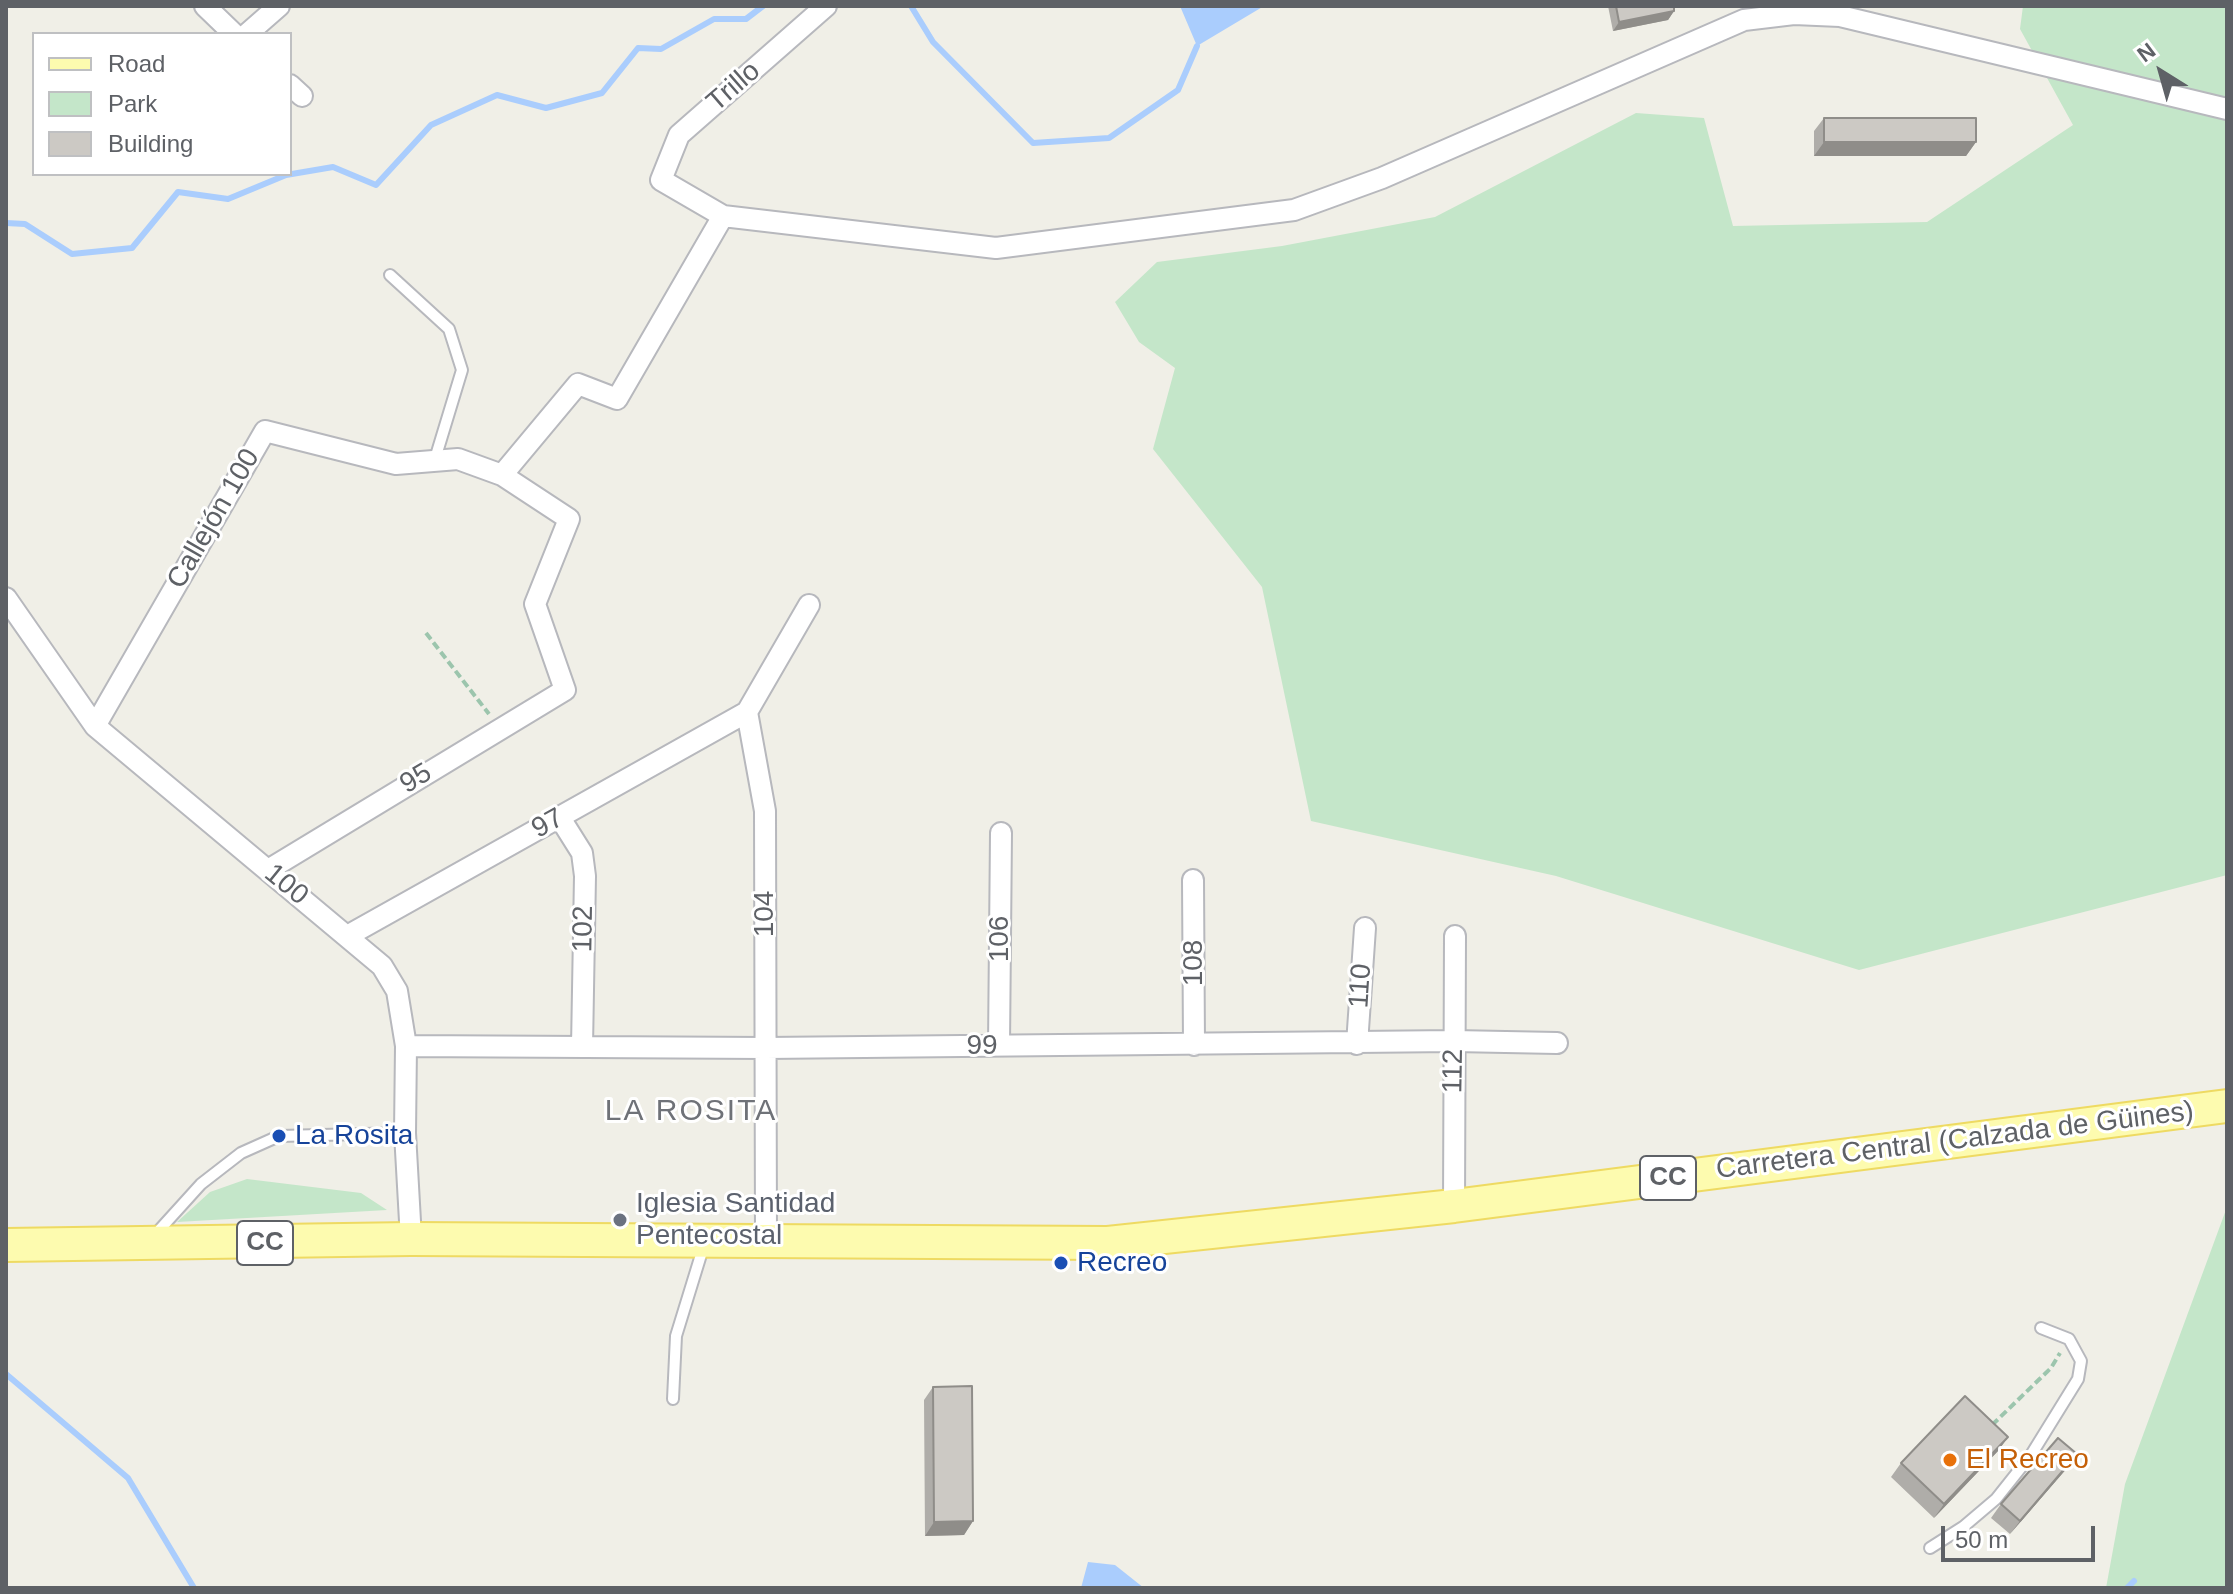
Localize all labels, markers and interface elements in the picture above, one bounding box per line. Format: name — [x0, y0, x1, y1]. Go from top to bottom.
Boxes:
legend — [32, 32, 292, 176]
north arrow — [2121, 32, 2201, 112]
text: N — [2132, 38, 2160, 67]
text: Road — [108, 50, 165, 77]
street label: Trillo — [700, 55, 768, 119]
text: Park — [108, 90, 157, 117]
text: Building — [108, 130, 193, 157]
street label: Callejón 100 — [161, 443, 267, 595]
street label: 95 — [394, 757, 438, 801]
street label: 97 — [526, 802, 570, 846]
street label: 100 — [257, 857, 315, 913]
street label: 104 — [748, 891, 782, 937]
street label: 102 — [567, 905, 601, 953]
street label: 106 — [983, 916, 1017, 962]
street label: 108 — [1177, 940, 1211, 986]
street label: 110 — [1343, 963, 1379, 1009]
street label: 99 — [966, 1029, 998, 1063]
street label: 112 — [1437, 1048, 1471, 1094]
district label: LA ROSITA — [605, 1094, 777, 1130]
street label: Carretera Central (Calzada de Güines) — [1714, 1095, 2196, 1187]
place label: La Rosita — [295, 1119, 413, 1153]
marker: La Rosita — [270, 1127, 288, 1145]
road number: CC — [1640, 1156, 1696, 1200]
place label: Iglesia Santidad Pentecostal — [636, 1187, 835, 1253]
marker: Iglesia Santidad Pentecostal — [611, 1211, 629, 1229]
road number: CC — [237, 1221, 293, 1265]
place label: Recreo — [1077, 1246, 1167, 1280]
marker: Recreo — [1052, 1254, 1070, 1272]
place label: El Recreo — [1966, 1443, 2089, 1477]
marker: El Recreo — [1941, 1451, 1959, 1469]
scale bar — [1945, 1510, 2099, 1560]
text: 50 m — [1955, 1526, 2008, 1553]

